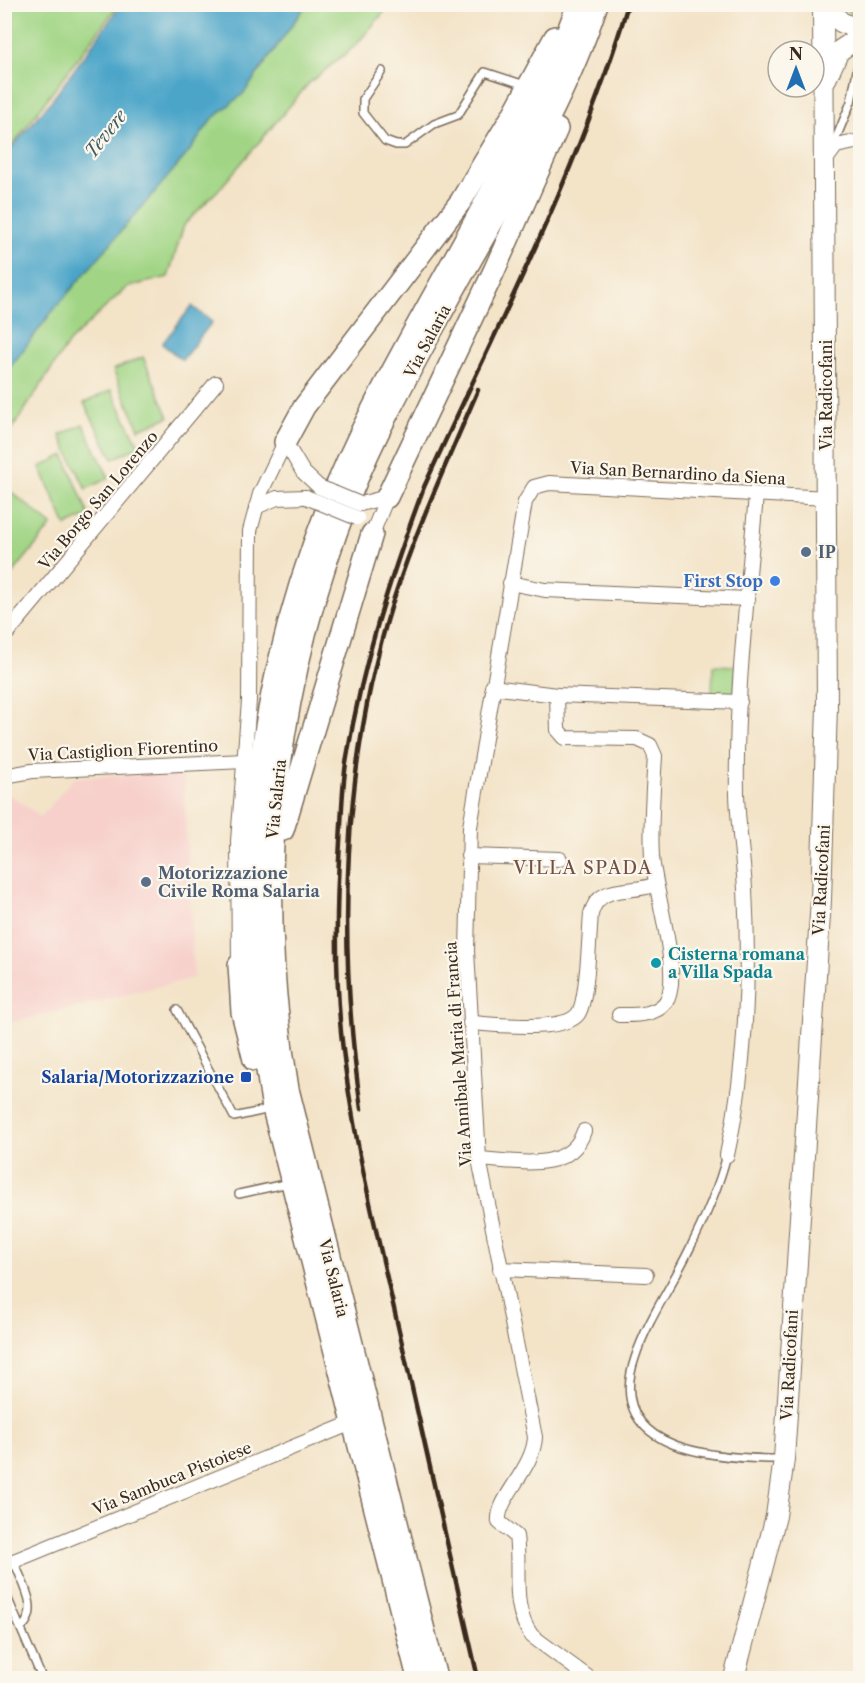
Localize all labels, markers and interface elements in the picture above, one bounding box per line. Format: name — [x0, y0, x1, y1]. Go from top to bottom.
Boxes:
north arrow — [766, 39, 826, 99]
text: N — [789, 44, 803, 64]
water label: Tevere — [80, 105, 132, 162]
street label: Via Salaria — [399, 300, 455, 382]
street label: Via Radicofani — [816, 339, 836, 451]
street label: Via Borgo San Lorenzo — [33, 426, 162, 574]
street label: Via San Bernardino da Siena — [569, 457, 787, 489]
place label: IP — [818, 542, 836, 562]
marker: IP — [799, 545, 813, 559]
place label: First Stop — [683, 571, 763, 591]
marker: First Stop — [768, 574, 782, 588]
street label: Via Castiglion Fiorentino — [27, 735, 219, 765]
street label: Via Salaria — [262, 758, 290, 841]
street label: Via Radicofani — [808, 824, 834, 937]
district label: VILLA SPADA — [512, 857, 653, 879]
place label: Motorizzazione Civile Roma Salaria — [158, 863, 320, 901]
marker: Motorizzazione Civile Roma Salaria — [139, 875, 153, 889]
street label: Via Annibale Maria di Francia — [440, 940, 476, 1168]
place label: Cisterna romana a Villa Spada — [668, 944, 806, 982]
marker: Cisterna romana a Villa Spada — [649, 956, 663, 970]
place label: Salaria/Motorizzazione — [41, 1067, 234, 1087]
marker: Salaria/Motorizzazione — [239, 1070, 253, 1084]
street label: Via Salaria — [314, 1236, 354, 1320]
street label: Via Radicofani — [776, 1309, 802, 1422]
street label: Via Sambuca Pistoiese — [89, 1437, 254, 1519]

